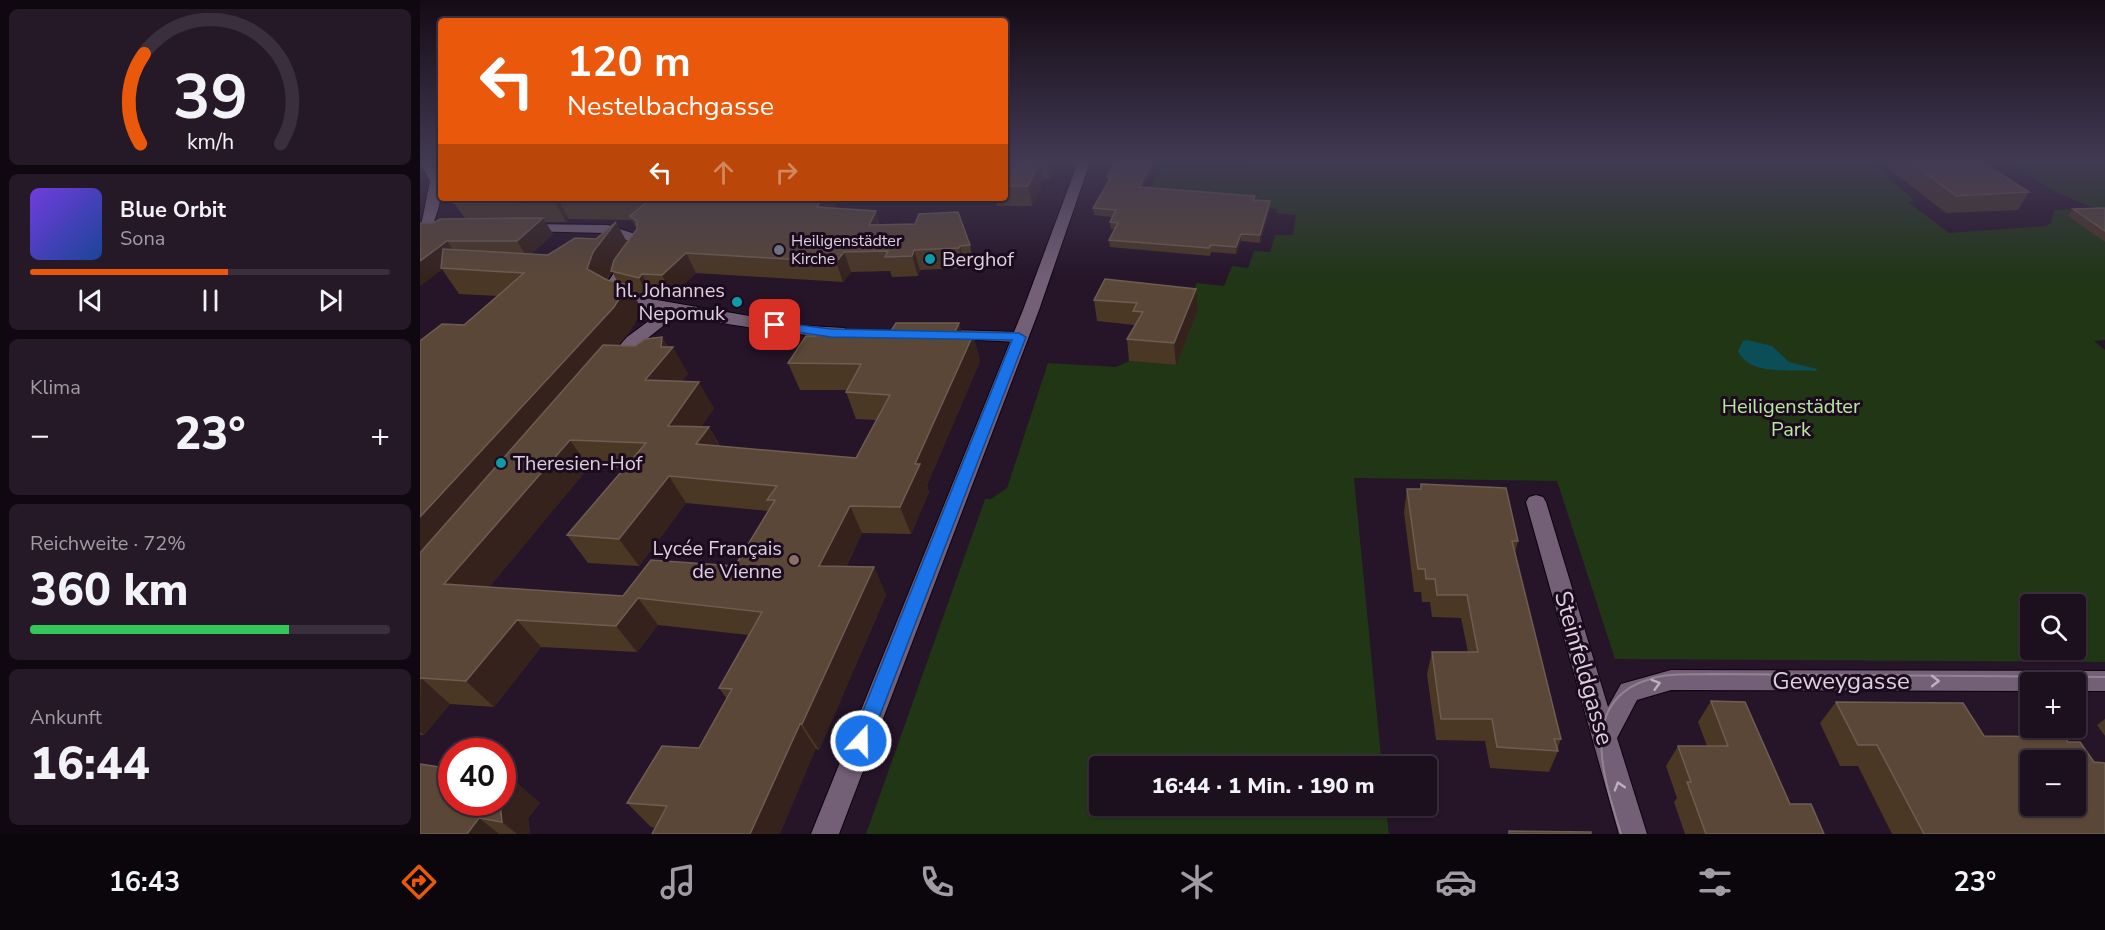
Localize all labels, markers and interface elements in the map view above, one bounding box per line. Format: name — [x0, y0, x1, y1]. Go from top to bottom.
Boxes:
text: 120 m — [567, 34, 691, 91]
icon: left — [468, 42, 546, 120]
text: 39 — [173, 55, 247, 140]
text: Nestelbachgasse — [567, 88, 774, 125]
text: km/h — [186, 127, 234, 157]
icon: left — [644, 156, 677, 189]
icon: ahead — [707, 156, 740, 189]
icon: right — [770, 156, 803, 189]
text: Blue Orbit — [120, 195, 226, 225]
text: Sona — [120, 225, 165, 252]
place label: Heiligenstädter Kirche — [791, 230, 902, 270]
marker: Heiligenstädter Kirche — [772, 243, 786, 257]
place label: Berghof — [942, 246, 1014, 273]
marker: Berghof — [923, 252, 937, 266]
place label: hl. Johannes Nepomuk — [615, 277, 726, 327]
icon: previous — [74, 284, 107, 317]
icon: pause — [194, 284, 227, 317]
icon: next — [314, 284, 347, 317]
marker: hl. Johannes Nepomuk — [730, 295, 744, 309]
pin — [749, 299, 800, 350]
icon: arrive — [758, 308, 791, 341]
text: Klima — [30, 374, 81, 401]
park label: Heiligenstädter Park — [1722, 393, 1860, 443]
text: 23° — [174, 404, 246, 465]
text: − — [30, 413, 50, 458]
text: + — [370, 413, 390, 458]
place label: Theresien-Hof — [513, 450, 643, 477]
marker: Theresien-Hof — [494, 456, 508, 470]
text: Reichweite · 72% — [30, 530, 186, 557]
place label: Lycée Français de Vienne — [653, 535, 782, 585]
marker: Lycée Français de Vienne — [787, 553, 801, 567]
text: 360 km — [30, 560, 189, 621]
street label: Steinfeldgasse — [1547, 587, 1621, 749]
map controls — [2020, 594, 2086, 816]
button: search — [2020, 594, 2086, 660]
street label: Geweygasse — [1772, 665, 1910, 697]
button: + — [2020, 672, 2086, 738]
one-way arrow — [1930, 675, 1939, 687]
one-way arrow — [1650, 679, 1661, 691]
text: Ankunft — [30, 704, 102, 731]
position arrow — [829, 709, 893, 773]
text: 16:44 — [30, 734, 150, 795]
speed limit sign: 40 — [438, 738, 516, 816]
button: − — [2020, 750, 2086, 816]
text: 16:44 · 1 Min. · 190 m — [1152, 771, 1375, 801]
one-way arrow — [1613, 781, 1626, 792]
icon: directions — [398, 861, 440, 903]
icon: music — [657, 861, 699, 903]
icon: phone — [916, 861, 958, 903]
icon: climate — [1176, 861, 1218, 903]
icon: car — [1435, 861, 1477, 903]
icon: filters — [1694, 861, 1736, 903]
text: 16:43 — [109, 864, 180, 901]
text: 23° — [1954, 864, 1996, 901]

